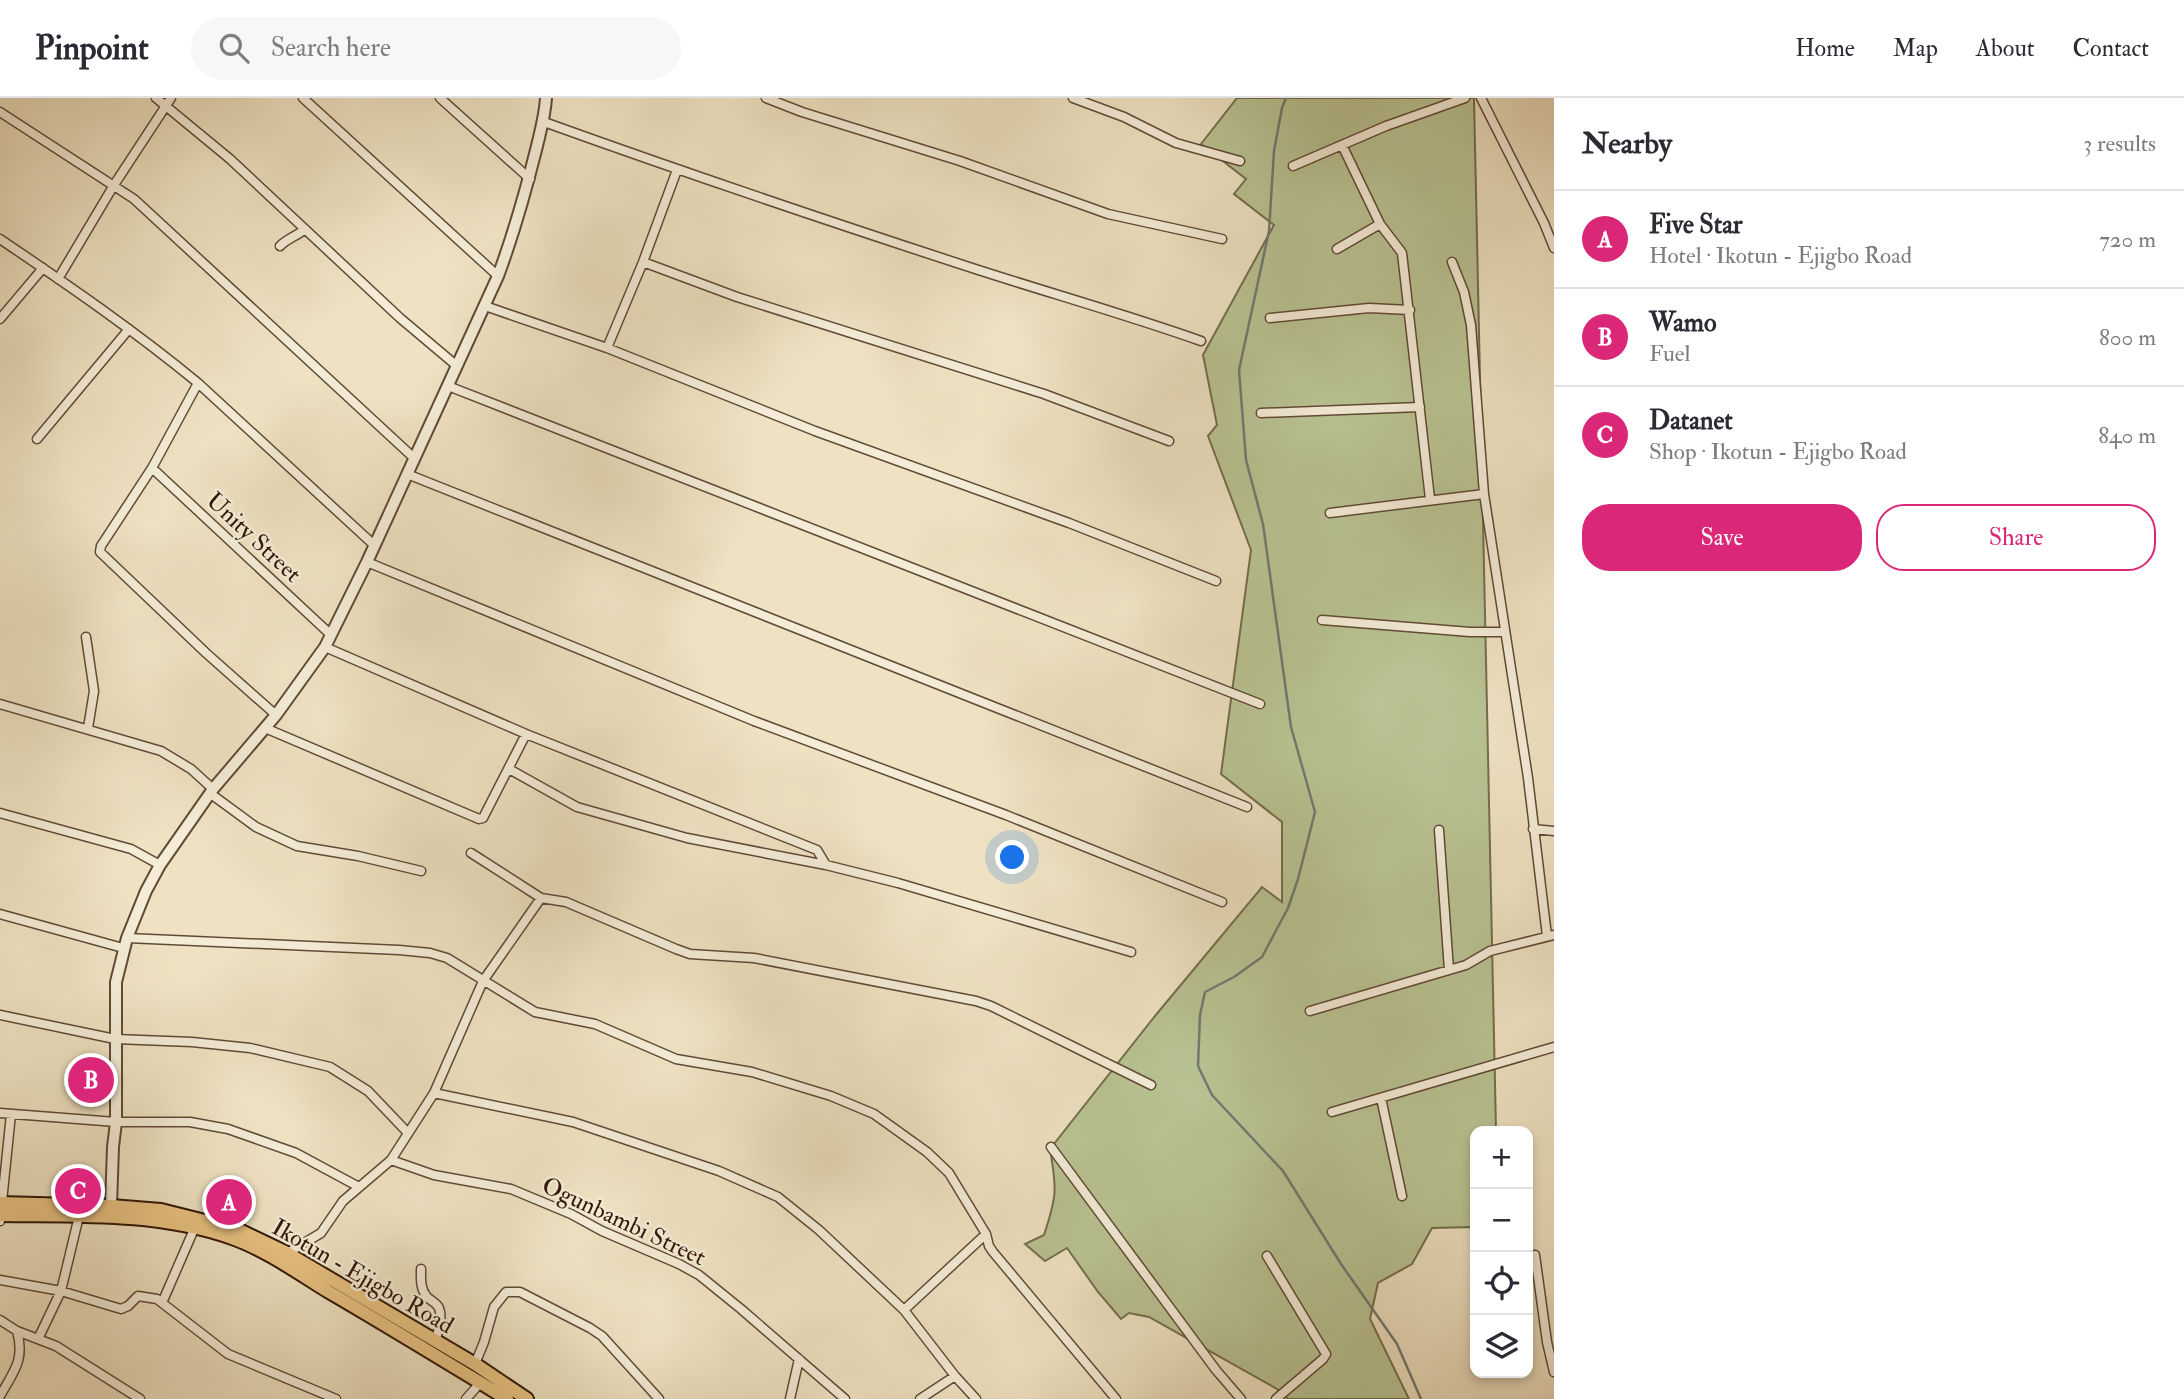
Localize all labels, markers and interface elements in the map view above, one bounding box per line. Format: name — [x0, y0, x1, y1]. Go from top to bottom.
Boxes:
search box — [191, 17, 681, 80]
text: Pinpoint — [35, 28, 149, 69]
icon: search — [215, 29, 253, 67]
text: Search here — [271, 32, 391, 64]
text: Home — [1795, 33, 1855, 64]
text: Map — [1893, 33, 1938, 64]
text: About — [1976, 33, 2035, 64]
text: Contact — [2073, 33, 2149, 64]
text: Nearby — [1582, 125, 1672, 162]
text: 3 results — [2083, 129, 2156, 158]
text: Five Star — [1649, 209, 1743, 241]
text: A — [1598, 225, 1612, 254]
text: 720 m — [2099, 225, 2156, 254]
text: Hotel · Ikotun - Ejigbo Road — [1649, 241, 1912, 270]
text: Wamo — [1649, 307, 1716, 339]
text: B — [1597, 323, 1613, 352]
text: 800 m — [2099, 323, 2156, 352]
text: Fuel — [1649, 339, 1690, 368]
text: Datanet — [1649, 405, 1733, 437]
text: C — [1597, 421, 1613, 450]
text: 840 m — [2098, 421, 2156, 450]
text: Shop · Ikotun - Ejigbo Road — [1649, 437, 1907, 466]
street label: Unity Street — [199, 485, 308, 590]
button: Save — [1582, 504, 1862, 571]
button: Share — [1876, 504, 2156, 571]
your location — [995, 840, 1029, 874]
pin: B — [68, 1054, 114, 1106]
map controls — [1470, 1126, 1533, 1378]
button: + — [1470, 1126, 1533, 1189]
pin: C — [55, 1165, 101, 1217]
street label: Ogunbambi Street — [537, 1170, 711, 1273]
pin: A — [206, 1176, 252, 1228]
button: − — [1470, 1189, 1533, 1252]
street label: Ikotun - Ejigbo Road — [266, 1212, 459, 1341]
button: locate — [1470, 1252, 1533, 1315]
button: layers — [1470, 1315, 1533, 1378]

